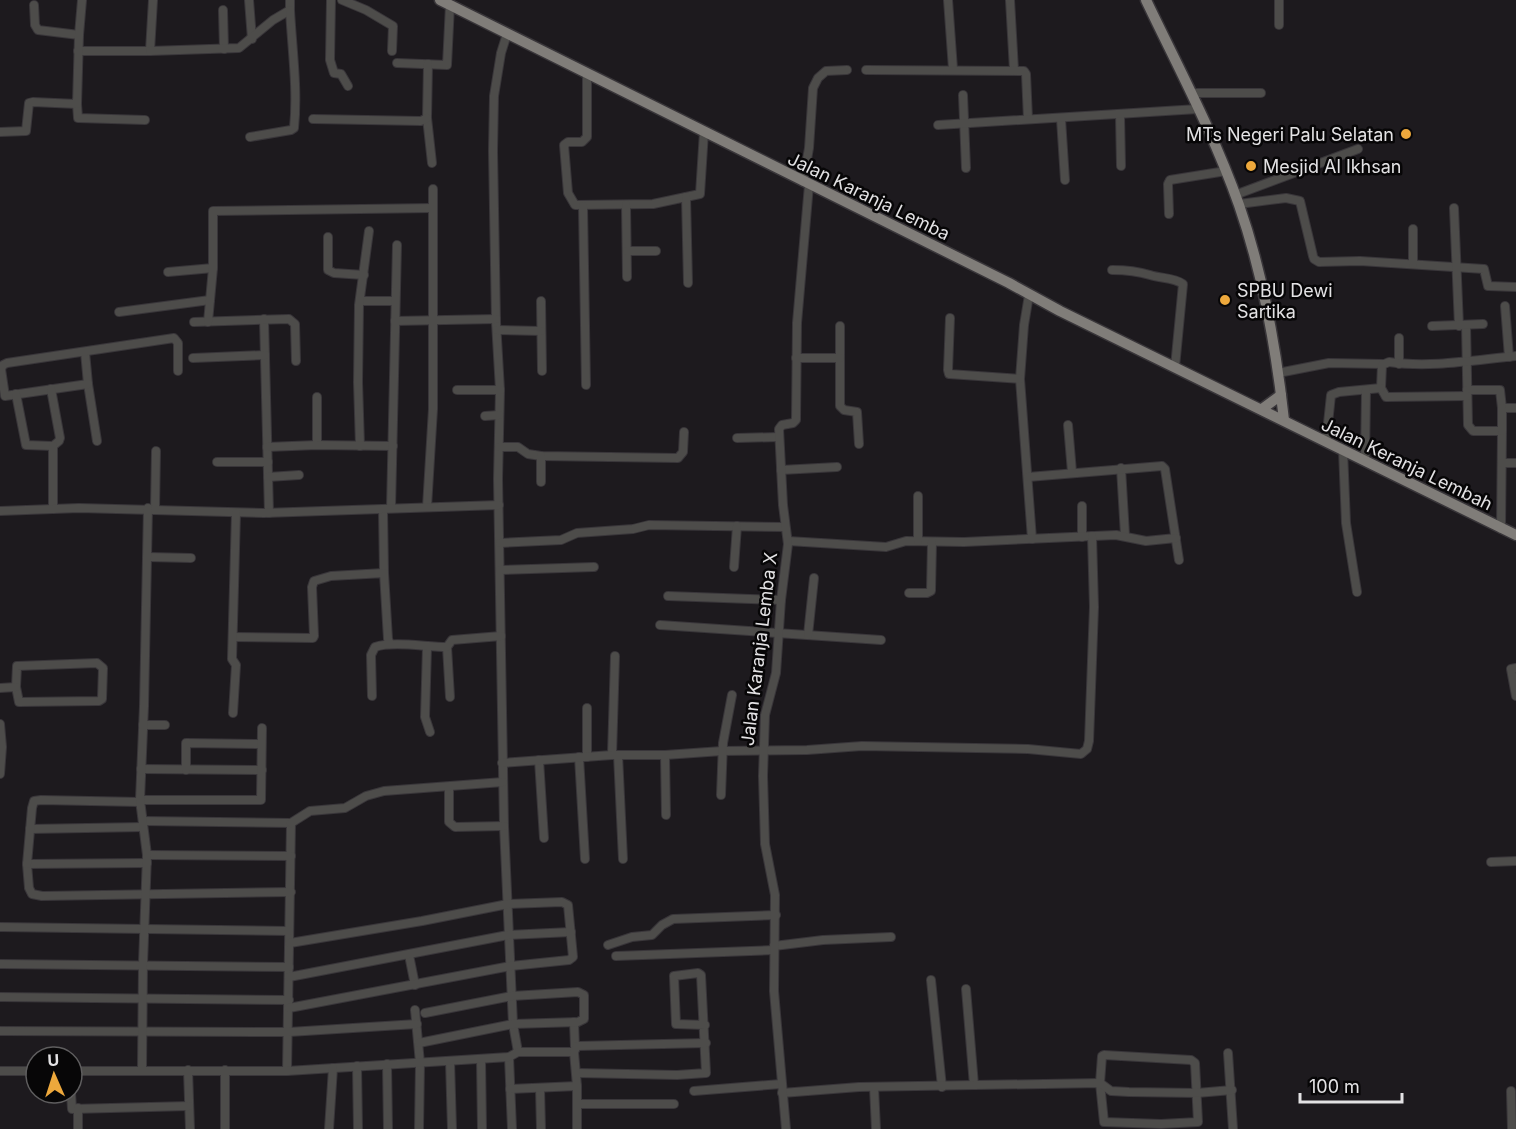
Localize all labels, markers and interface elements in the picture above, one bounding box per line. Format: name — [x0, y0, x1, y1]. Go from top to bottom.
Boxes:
place label: MTs Negeri Palu Selatan — [1186, 124, 1394, 145]
marker: MTs Negeri Palu Selatan — [1399, 127, 1413, 141]
street label: Jalan Karanja Lemba — [785, 148, 953, 244]
place label: Mesjid Al Ikhsan — [1263, 156, 1402, 177]
marker: Mesjid Al Ikhsan — [1244, 159, 1258, 173]
place label: SPBU Dewi Sartika — [1237, 280, 1333, 322]
marker: SPBU Dewi Sartika — [1218, 293, 1232, 307]
street label: Jalan Keranja Lembah — [1318, 413, 1496, 515]
street label: Jalan Karanja Lemba X — [737, 551, 781, 747]
north arrow — [24, 1045, 84, 1105]
text: U — [47, 1050, 60, 1070]
scale bar — [1300, 1066, 1402, 1104]
text: 100 m — [1309, 1076, 1360, 1097]

